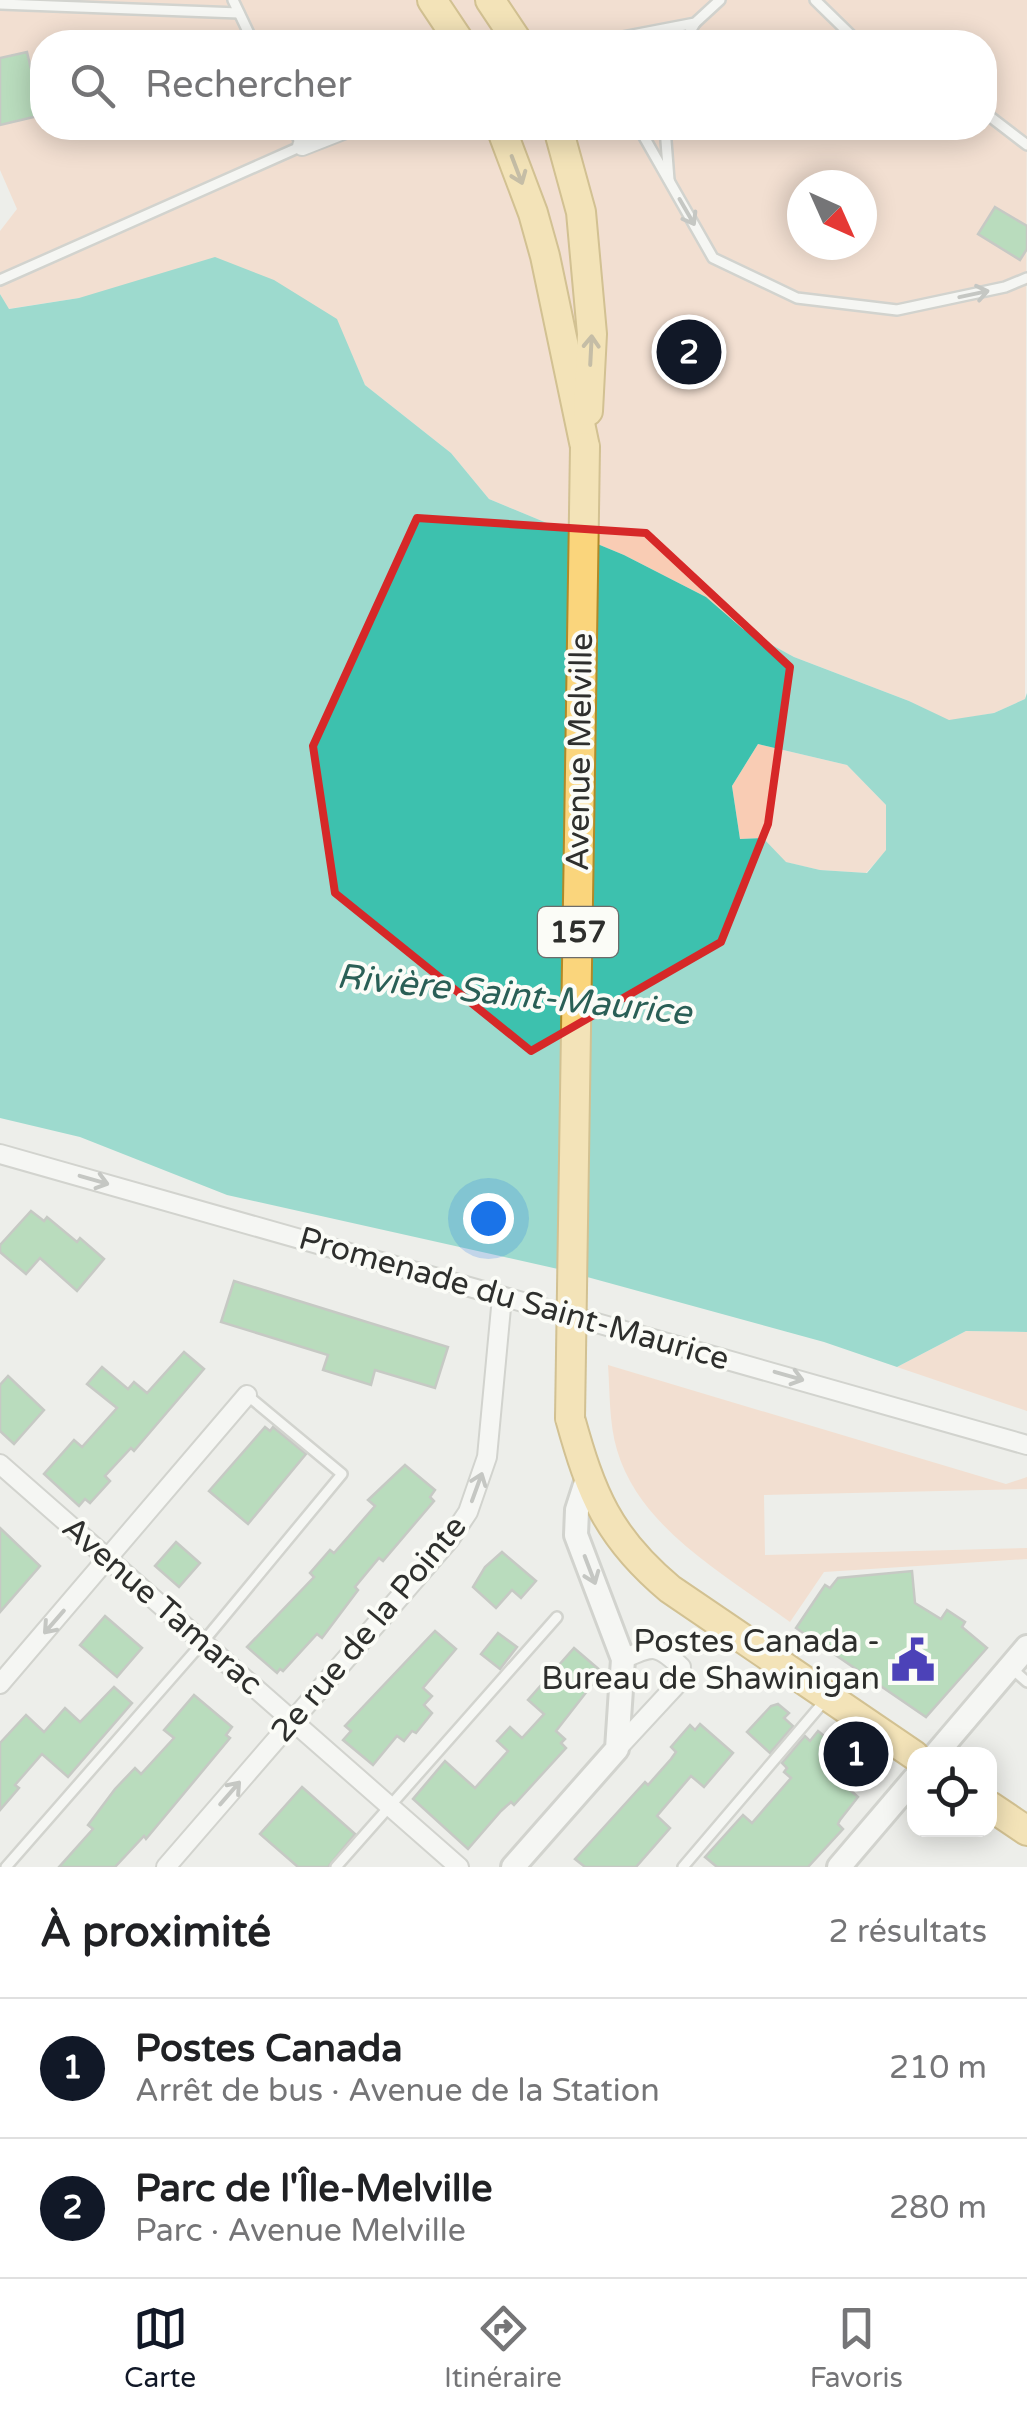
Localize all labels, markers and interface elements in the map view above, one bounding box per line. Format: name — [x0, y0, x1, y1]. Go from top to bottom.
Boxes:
search box — [30, 30, 997, 140]
icon: search — [65, 58, 120, 113]
text: Rechercher — [145, 62, 352, 108]
one-way arrow — [509, 155, 527, 185]
north arrow — [787, 170, 877, 260]
one-way arrow — [677, 197, 697, 226]
one-way arrow — [957, 283, 989, 302]
pin: 2 — [656, 314, 722, 390]
one-way arrow — [582, 334, 601, 366]
street label: Avenue Melville — [559, 632, 601, 872]
road number: 157 — [538, 907, 618, 957]
water label: Rivière Saint-Maurice — [335, 956, 695, 1035]
one-way arrow — [78, 1172, 109, 1191]
your location — [463, 1193, 514, 1244]
street label: Promenade du Saint-Maurice — [295, 1219, 733, 1379]
one-way arrow — [773, 1368, 804, 1386]
one-way arrow — [469, 1473, 487, 1504]
street label: 2e rue de la Pointe — [263, 1508, 475, 1750]
street label: Avenue Tamarac — [54, 1509, 270, 1703]
one-way arrow — [582, 1554, 600, 1585]
one-way arrow — [43, 1609, 66, 1634]
place label: Postes Canada - Bureau de Shawinigan — [541, 1623, 880, 1698]
public building icon: Postes Canada - Bureau de Shawinigan — [889, 1636, 937, 1684]
pin: 1 — [824, 1716, 888, 1792]
map controls — [907, 1747, 997, 1837]
button: locate — [907, 1747, 997, 1837]
one-way arrow — [219, 1781, 242, 1806]
text: À proximité — [40, 1907, 271, 1958]
text: 2 résultats — [828, 1913, 987, 1951]
text: Postes Canada — [135, 2026, 403, 2072]
text: 1 — [62, 2049, 83, 2087]
text: 210 m — [889, 2049, 987, 2087]
text: Arrêt de bus · Avenue de la Station — [135, 2072, 660, 2110]
text: Parc de l'Île-Melville — [135, 2166, 492, 2212]
text: 2 — [62, 2189, 83, 2227]
text: 280 m — [889, 2189, 987, 2227]
text: Parc · Avenue Melville — [135, 2212, 466, 2250]
tab: Carte — [124, 2301, 196, 2395]
tab: Itinéraire — [444, 2301, 562, 2395]
tab: Favoris — [810, 2301, 903, 2395]

